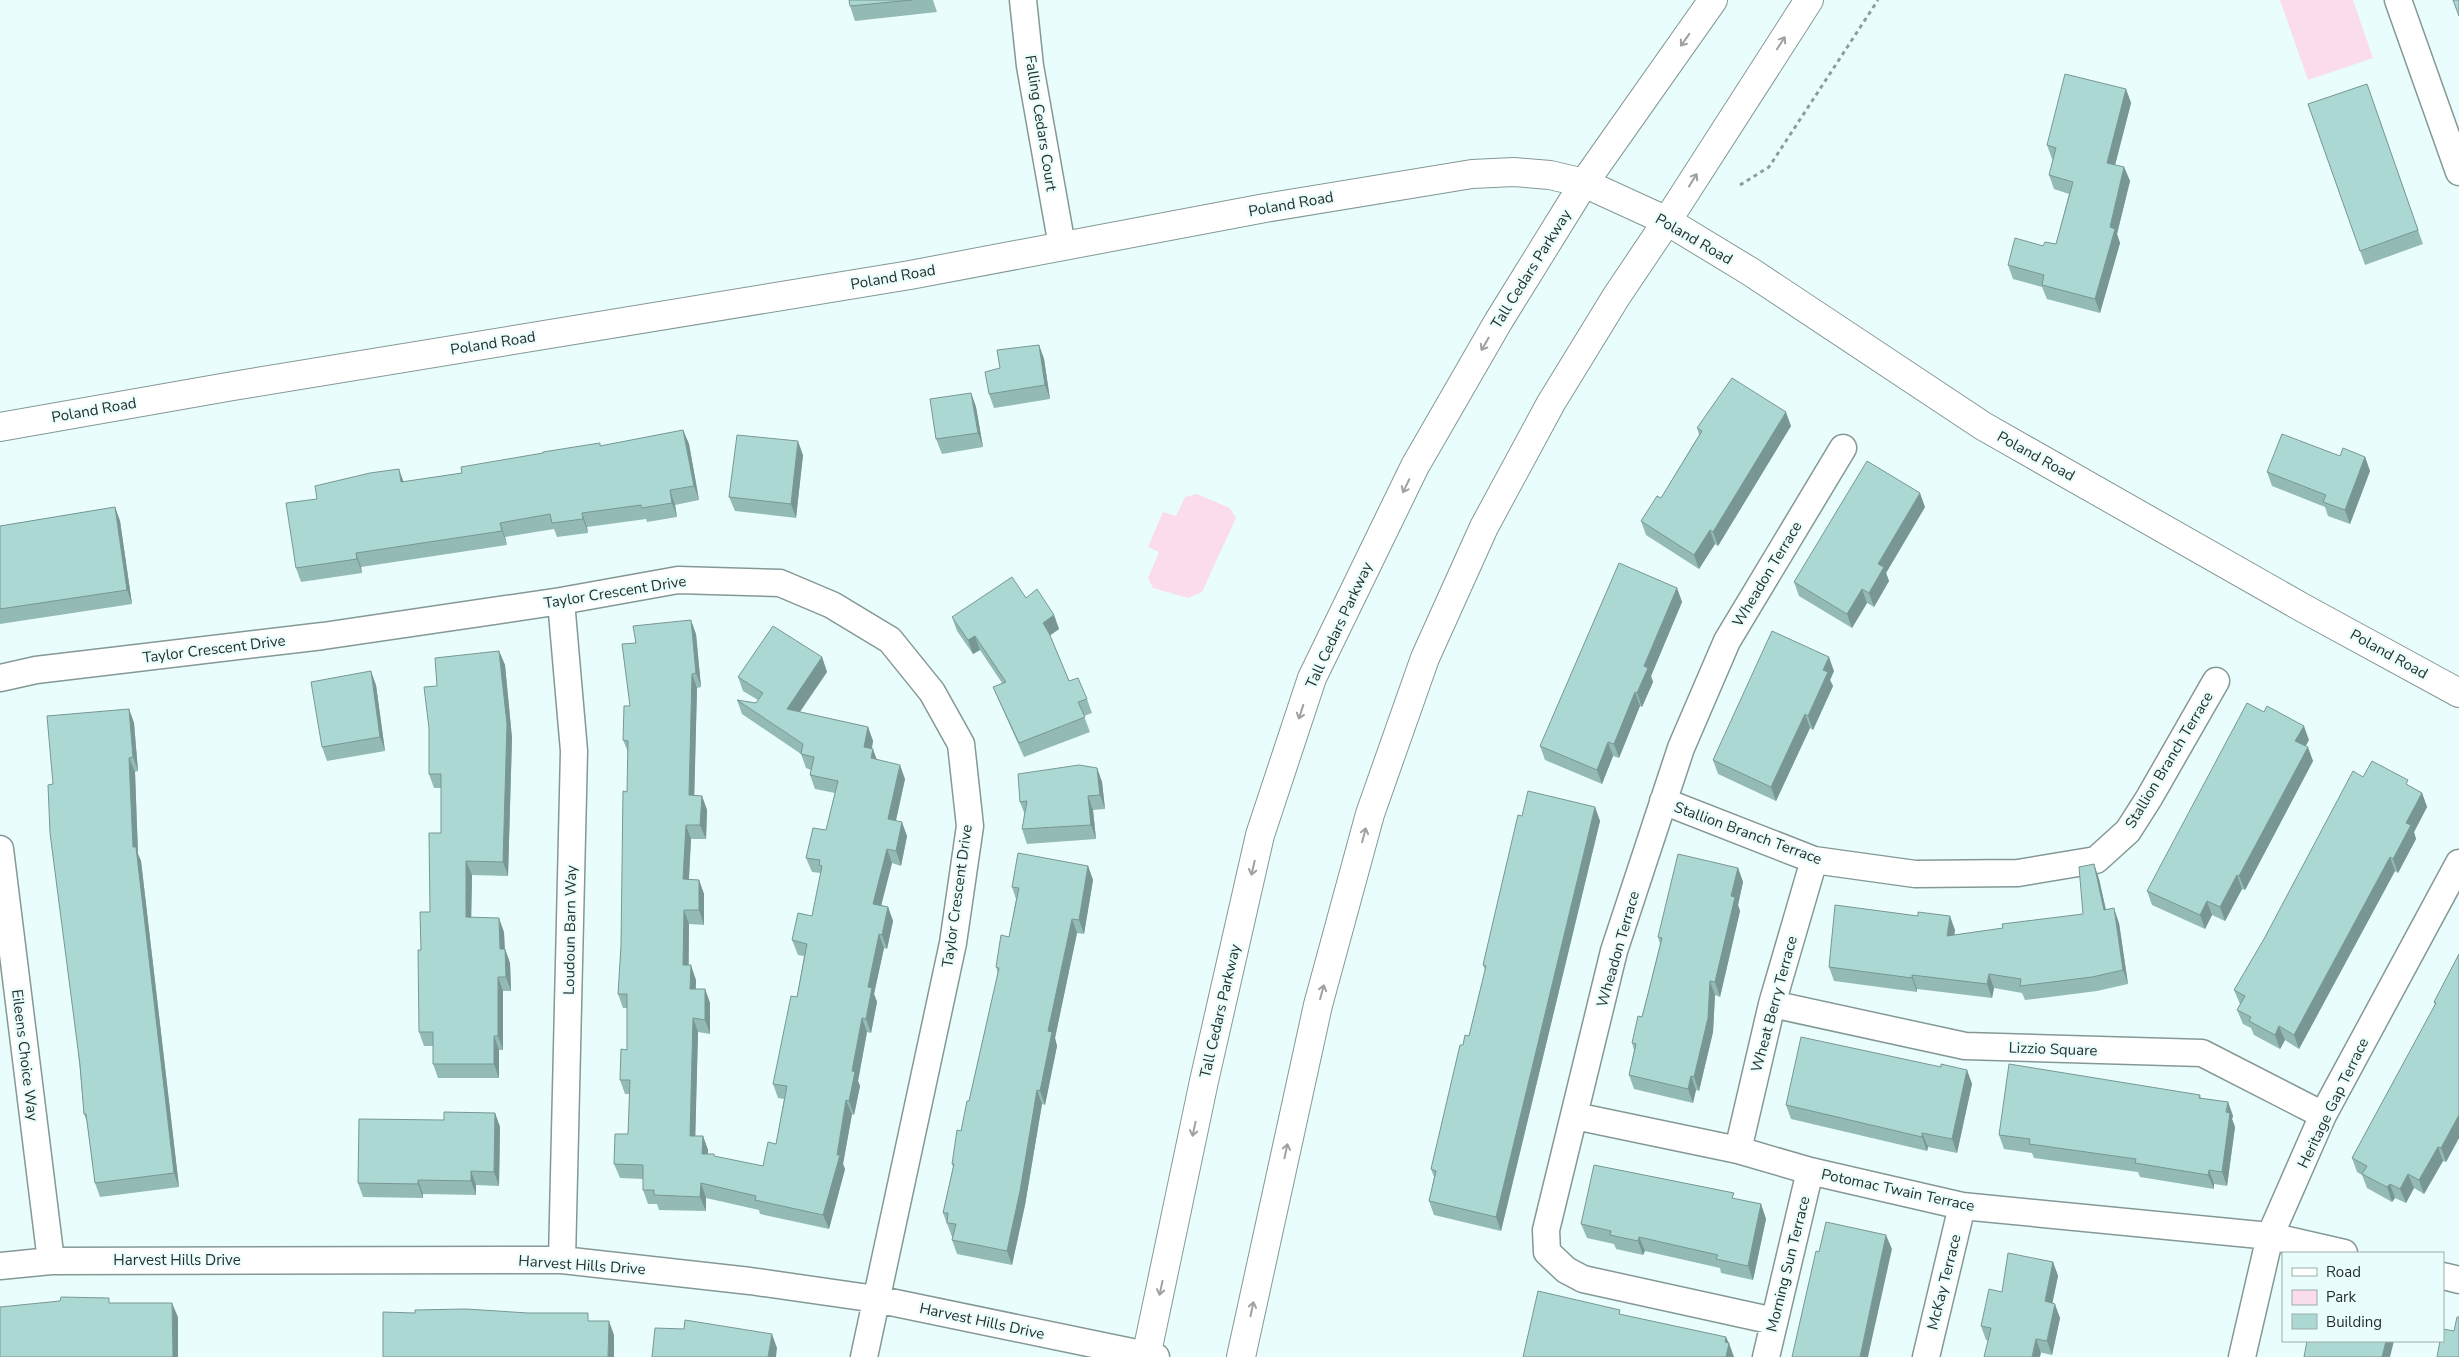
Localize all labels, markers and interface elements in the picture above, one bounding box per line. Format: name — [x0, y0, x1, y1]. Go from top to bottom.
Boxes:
one-way arrow — [1680, 33, 1690, 47]
one-way arrow — [1776, 36, 1786, 50]
street label: Falling Cedars Court — [1020, 54, 1062, 193]
one-way arrow — [1689, 173, 1699, 187]
street label: Poland Road — [1247, 187, 1335, 221]
street label: Tall Cedars Parkway — [1486, 205, 1576, 332]
street label: Poland Road — [1652, 209, 1736, 269]
street label: Poland Road — [849, 260, 937, 294]
street label: Poland Road — [449, 326, 537, 360]
one-way arrow — [1480, 337, 1490, 351]
street label: Poland Road — [50, 393, 138, 427]
street label: Poland Road — [1994, 426, 2078, 486]
one-way arrow — [1401, 478, 1410, 493]
street label: Wheadon Terrace — [1728, 518, 1806, 630]
street label: Tall Cedars Parkway — [1301, 558, 1377, 691]
street label: Taylor Crescent Drive — [542, 571, 688, 613]
street label: Poland Road — [2347, 624, 2431, 684]
street label: Taylor Crescent Drive — [141, 630, 287, 668]
street label: Stallion Branch Terrace — [2120, 688, 2218, 832]
one-way arrow — [1295, 704, 1305, 720]
street label: Stallion Branch Terrace — [1671, 797, 1825, 869]
street label: Taylor Crescent Drive — [937, 823, 977, 969]
one-way arrow — [1360, 828, 1370, 844]
one-way arrow — [1248, 859, 1257, 875]
street label: Loudoun Barn Way — [559, 865, 581, 995]
street label: Wheadon Terrace — [1592, 889, 1644, 1009]
street label: Wheat Berry Terrace — [1746, 934, 1802, 1074]
street label: Tall Cedars Parkway — [1195, 942, 1245, 1080]
one-way arrow — [1317, 984, 1327, 1000]
street label: Eileens Choice Way — [7, 988, 43, 1122]
street label: Heritage Gap Terrace — [2293, 1034, 2373, 1172]
street label: Lizzio Square — [2008, 1037, 2098, 1061]
one-way arrow — [1189, 1120, 1198, 1136]
one-way arrow — [1282, 1143, 1292, 1159]
street label: Potomac Twain Terrace — [1820, 1164, 1976, 1216]
street label: Morning Sun Terrace — [1761, 1194, 1815, 1334]
street label: McKay Terrace — [1922, 1232, 1966, 1332]
street label: Harvest Hills Drive — [113, 1250, 241, 1270]
street label: Harvest Hills Drive — [518, 1251, 646, 1279]
legend — [2282, 1252, 2444, 1342]
text: Road — [2326, 1262, 2361, 1282]
one-way arrow — [1155, 1279, 1165, 1295]
text: Park — [2326, 1287, 2356, 1307]
street label: Harvest Hills Drive — [918, 1298, 1046, 1344]
one-way arrow — [1248, 1302, 1257, 1318]
text: Building — [2326, 1312, 2382, 1332]

